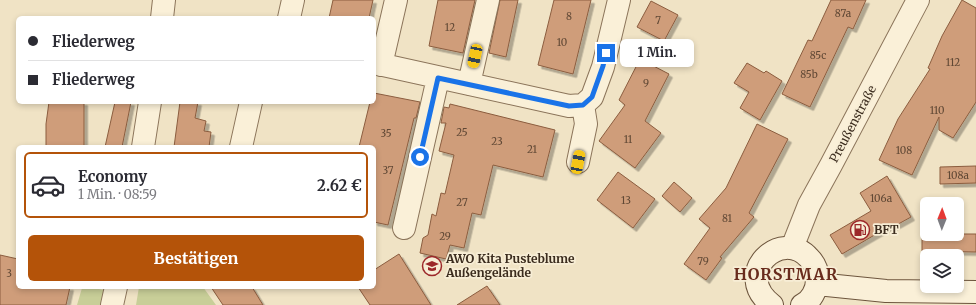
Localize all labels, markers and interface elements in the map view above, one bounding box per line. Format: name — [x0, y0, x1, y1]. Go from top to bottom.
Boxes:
house number: 87a — [835, 7, 852, 20]
house number: 8 — [566, 10, 572, 23]
house number: 7 — [655, 14, 661, 27]
house number: 12 — [445, 21, 455, 34]
text: Fliederweg — [52, 32, 135, 51]
house number: 10 — [557, 36, 567, 49]
callout: 1 Min. — [620, 39, 694, 67]
car — [467, 43, 483, 69]
route end — [597, 44, 615, 62]
text: 1 Min. — [638, 44, 676, 61]
house number: 85c — [810, 49, 826, 62]
house number: 112 — [946, 56, 960, 69]
house number: 85b — [800, 68, 818, 81]
text: Fliederweg — [52, 70, 135, 89]
house number: 9 — [643, 77, 649, 90]
street label: Preußenstraße — [826, 83, 879, 165]
house number: 110 — [930, 104, 944, 117]
house number: 25 — [456, 126, 468, 139]
house number: 35 — [380, 127, 392, 140]
house number: 11 — [624, 133, 633, 146]
house number: 23 — [491, 135, 503, 148]
house number: 21 — [527, 143, 538, 156]
house number: 108 — [896, 144, 912, 157]
route start — [411, 148, 429, 166]
car — [570, 149, 586, 175]
house number: 37 — [382, 164, 394, 177]
icon: car — [30, 167, 66, 203]
text: Economy — [78, 167, 147, 186]
house number: 108a — [947, 169, 970, 182]
text: 2.62 € — [317, 176, 362, 195]
text: 1 Min. · 08:59 — [78, 186, 157, 203]
house number: 106a — [870, 192, 893, 205]
house number: 13 — [621, 194, 631, 207]
house number: 27 — [456, 196, 468, 209]
north arrow — [920, 197, 964, 241]
map controls — [920, 197, 964, 293]
house number: 81 — [722, 212, 733, 225]
fuel station icon: BFT — [849, 219, 871, 241]
place label: BFT — [874, 222, 899, 237]
house number: 29 — [439, 230, 451, 243]
button: Bestätigen — [28, 235, 364, 281]
button: layers — [920, 249, 964, 293]
place label: AWO Kita Pusteblume Außengelände — [445, 251, 575, 280]
school or university icon: AWO Kita Pusteblume Außengelände — [421, 255, 443, 277]
house number: 79 — [697, 255, 709, 268]
district label: HORSTMAR — [734, 264, 838, 284]
house number: 3 — [6, 267, 12, 280]

